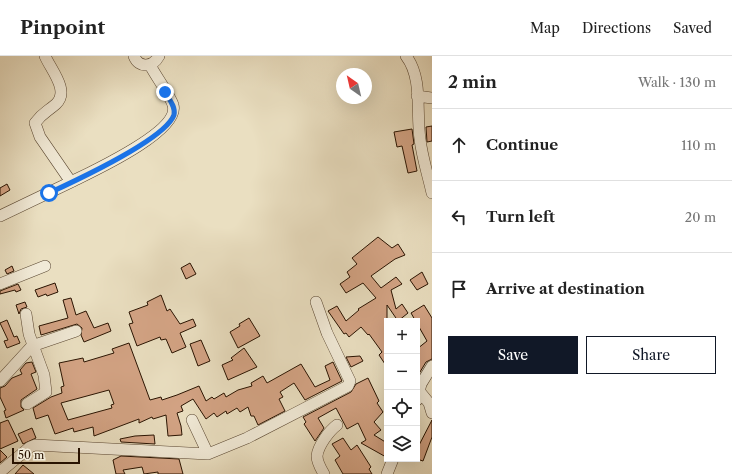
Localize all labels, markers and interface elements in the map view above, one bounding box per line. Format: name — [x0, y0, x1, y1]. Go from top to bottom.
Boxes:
text: Pinpoint — [20, 16, 105, 39]
text: Map — [530, 19, 560, 37]
text: Directions — [582, 19, 651, 37]
text: Saved — [673, 19, 712, 37]
north arrow — [336, 68, 372, 104]
text: 2 min — [448, 72, 497, 92]
text: Walk · 130 m — [638, 74, 716, 90]
route end — [156, 83, 174, 101]
icon: ahead — [448, 134, 470, 156]
text: Continue — [486, 135, 558, 154]
text: 110 m — [681, 137, 716, 153]
route start — [40, 184, 58, 202]
icon: left — [448, 206, 470, 228]
text: Turn left — [486, 207, 555, 226]
text: 20 m — [685, 209, 716, 225]
icon: arrive — [448, 278, 470, 300]
text: Arrive at destination — [486, 279, 645, 298]
map controls — [384, 318, 420, 462]
button: + — [384, 318, 420, 354]
button: Save — [448, 336, 578, 374]
button: Share — [586, 336, 716, 374]
button: − — [384, 354, 420, 390]
button: locate — [384, 390, 420, 426]
button: layers — [384, 426, 420, 462]
scale bar — [12, 446, 80, 465]
text: 50 m — [18, 448, 44, 462]

